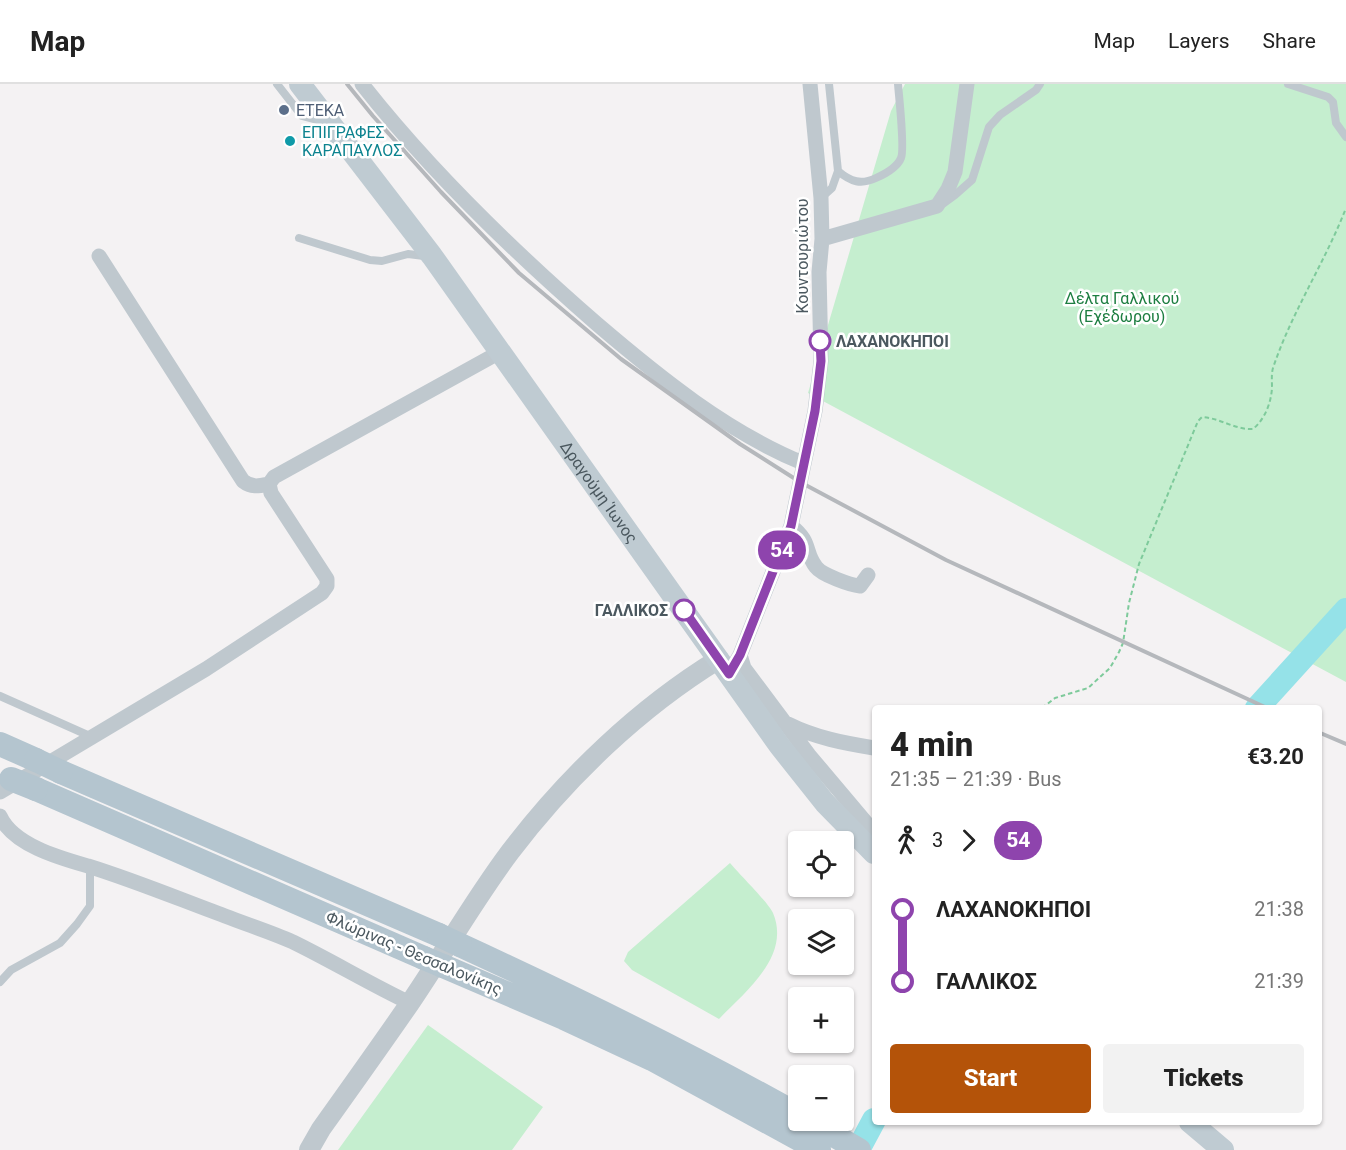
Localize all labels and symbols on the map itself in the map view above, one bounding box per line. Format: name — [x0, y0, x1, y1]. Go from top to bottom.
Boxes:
place label: ΕΤΕΚΑ — [296, 101, 345, 120]
marker: ΕΤΕΚΑ — [277, 103, 291, 117]
place label: ΕΠΙΓΡΑΦΕΣ ΚΑΡΑΠΑΥΛΟΣ — [302, 123, 402, 160]
marker: ΕΠΙΓΡΑΦΕΣ ΚΑΡΑΠΑΥΛΟΣ — [283, 134, 297, 148]
street label: Κουντουριώτου — [793, 198, 812, 314]
park label: Δέλτα Γαλλικού (Εχέδωρου) — [1065, 289, 1179, 326]
marker: ΛΑΧΑΝΟΚΗΠΟΙ — [809, 330, 831, 352]
place label: ΛΑΧΑΝΟΚΗΠΟΙ — [836, 332, 949, 351]
street label: Δραγούμη Ίωνος — [557, 437, 642, 547]
line badge: 54 — [755, 530, 809, 570]
marker: ΓΑΛΛΙΚΟΣ — [673, 599, 695, 621]
place label: ΓΑΛΛΙΚΟΣ — [595, 601, 668, 620]
street label: Φλώρινας - Θεσσαλονίκης — [323, 907, 505, 999]

